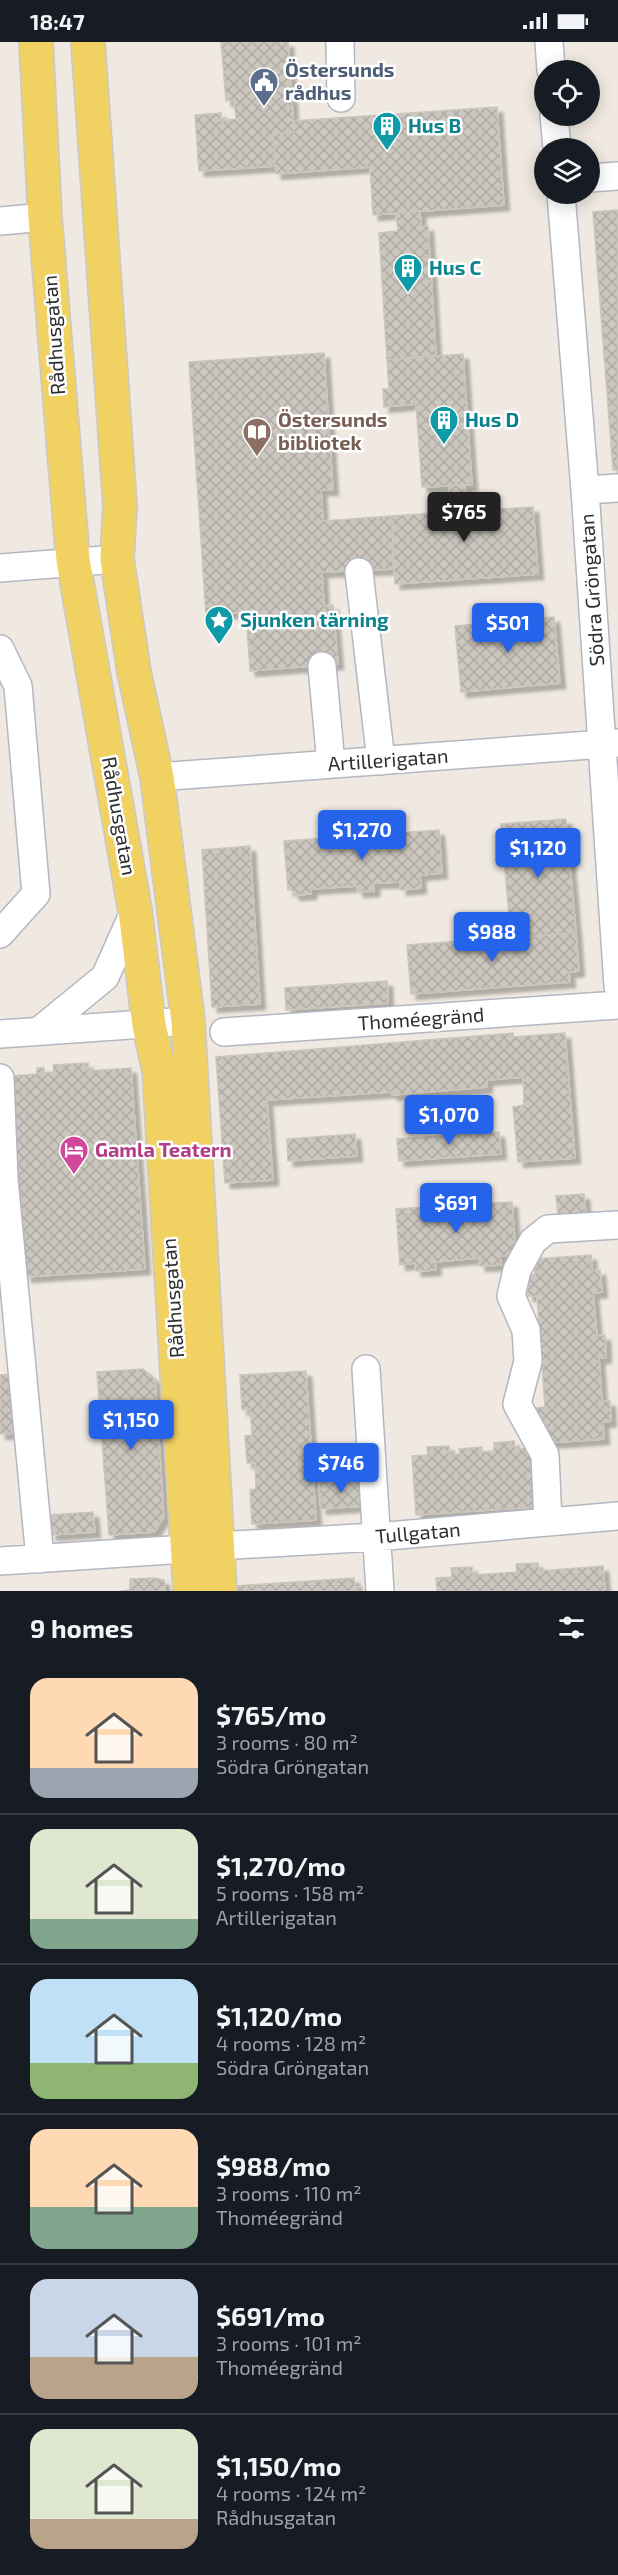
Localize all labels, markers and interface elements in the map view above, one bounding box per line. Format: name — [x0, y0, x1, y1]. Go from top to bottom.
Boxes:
text: 18:47 — [30, 8, 85, 34]
place label: Östersunds rådhus — [285, 57, 394, 104]
map controls — [534, 60, 600, 204]
button: locate — [534, 60, 600, 126]
public building icon: Östersunds rådhus — [248, 66, 280, 108]
building icon: Hus B — [371, 110, 403, 152]
place label: Hus B — [408, 113, 461, 137]
button: layers — [534, 138, 600, 204]
building icon: Hus C — [392, 252, 424, 294]
place label: Hus C — [429, 255, 482, 279]
street label: Rådhusgatan — [37, 274, 69, 396]
building icon: Hus D — [428, 404, 460, 446]
place label: Östersunds bibliotek — [278, 407, 387, 454]
place label: Hus D — [465, 407, 519, 431]
library icon: Östersunds bibliotek — [241, 416, 273, 458]
pin: $765 — [428, 492, 500, 543]
text: $765 — [442, 499, 487, 523]
street label: Södra Gröngatan — [574, 513, 608, 667]
pin: $501 — [472, 603, 544, 654]
place icon: Sjunken tärning — [203, 604, 235, 646]
place label: Sjunken tärning — [240, 607, 389, 631]
text: $501 — [486, 610, 530, 634]
street label: Artillerigatan — [327, 743, 449, 775]
street label: Rådhusgatan — [98, 755, 142, 877]
pin: $1,270 — [313, 810, 411, 861]
text: $1,270 — [332, 817, 392, 841]
pin: $1,120 — [489, 828, 587, 879]
text: $1,120 — [509, 835, 567, 859]
pin: $988 — [456, 912, 528, 963]
text: $988 — [468, 919, 516, 943]
street label: Thoméegränd — [357, 1002, 485, 1034]
pin: $1,070 — [400, 1095, 498, 1146]
text: $1,070 — [419, 1102, 479, 1126]
hotel icon: Gamla Teatern — [58, 1134, 90, 1176]
place label: Gamla Teatern — [95, 1137, 232, 1161]
pin: $691 — [420, 1183, 492, 1234]
text: $691 — [434, 1190, 478, 1214]
street label: Rådhusgatan — [156, 1237, 188, 1359]
pin: $1,150 — [82, 1400, 180, 1451]
text: $1,150 — [103, 1407, 159, 1431]
pin: $746 — [305, 1443, 377, 1494]
text: $746 — [318, 1450, 364, 1474]
street label: Tullgatan — [374, 1516, 461, 1548]
icon: filters — [555, 1611, 588, 1644]
text: 9 homes — [30, 1612, 133, 1643]
text: $765/mo — [216, 1699, 326, 1730]
icon: home — [78, 1702, 150, 1774]
text: 3 rooms · 80 m² — [216, 1730, 358, 1754]
text: Södra Gröngatan — [216, 1754, 369, 1778]
text: $1,270/mo — [216, 1850, 346, 1881]
icon: home — [78, 1853, 150, 1925]
text: 5 rooms · 158 m² — [216, 1881, 364, 1905]
text: Artillerigatan — [216, 1905, 337, 1929]
text: $1,120/mo — [216, 2000, 342, 2031]
icon: home — [78, 2003, 150, 2075]
text: 4 rooms · 128 m² — [216, 2031, 366, 2055]
text: Södra Gröngatan — [216, 2055, 369, 2079]
text: $988/mo — [216, 2150, 331, 2181]
icon: home — [78, 2153, 150, 2225]
text: 3 rooms · 110 m² — [216, 2181, 362, 2205]
text: Thoméegränd — [216, 2205, 343, 2229]
text: $691/mo — [216, 2300, 325, 2331]
icon: home — [78, 2303, 150, 2375]
text: 3 rooms · 101 m² — [216, 2331, 362, 2355]
text: Thoméegränd — [216, 2355, 343, 2379]
text: $1,150/mo — [216, 2450, 341, 2481]
icon: home — [78, 2453, 150, 2525]
text: 4 rooms · 124 m² — [216, 2481, 366, 2505]
text: Rådhusgatan — [216, 2505, 336, 2529]

